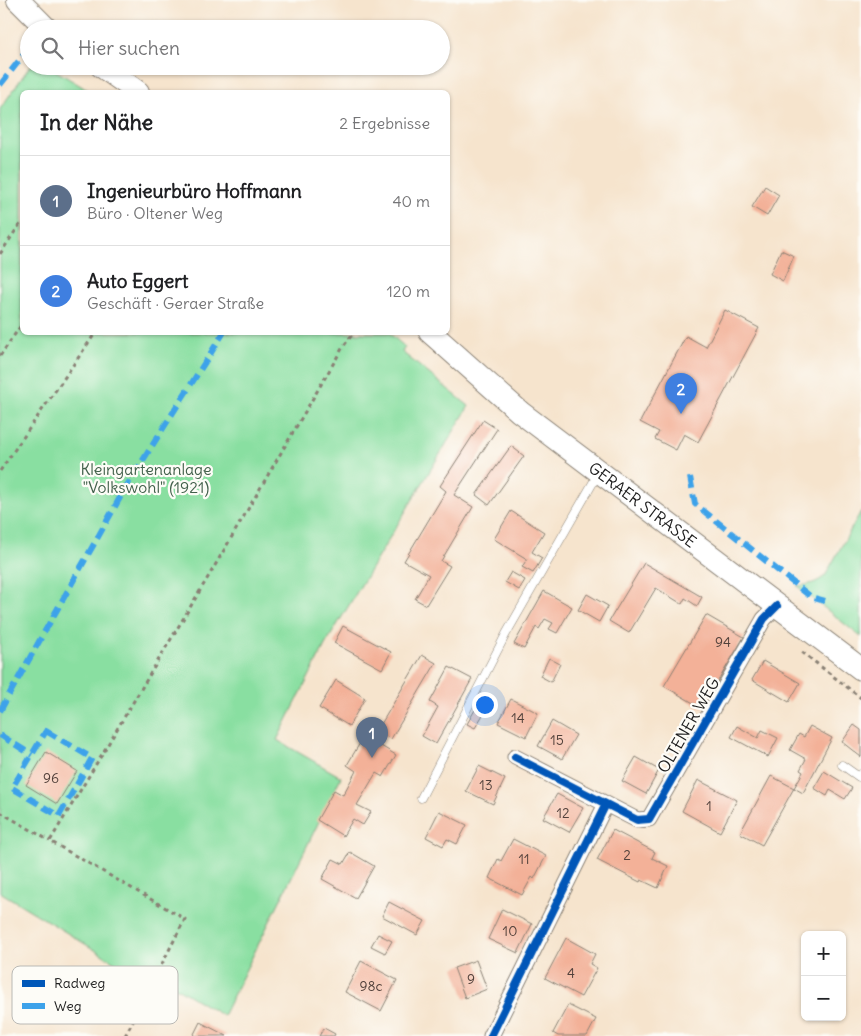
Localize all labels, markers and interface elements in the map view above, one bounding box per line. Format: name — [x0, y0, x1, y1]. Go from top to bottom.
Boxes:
search box — [20, 20, 450, 75]
icon: search — [38, 34, 66, 62]
text: Hier suchen — [78, 36, 180, 60]
text: In der Nähe — [40, 109, 153, 136]
text: 2 Ergebnisse — [339, 113, 430, 133]
text: Ingenieurbüro Hoffmann — [87, 179, 302, 203]
text: 1 — [53, 191, 59, 211]
text: 40 m — [392, 191, 430, 211]
text: Büro · Oltener Weg — [87, 203, 223, 223]
text: Auto Eggert — [87, 269, 188, 293]
text: 2 — [52, 281, 60, 301]
text: 120 m — [387, 281, 430, 301]
text: Geschäft · Geraer Straße — [87, 293, 264, 313]
pin: 2 — [665, 373, 697, 414]
street label: GERAER STRASSE — [585, 457, 701, 552]
park label: Kleingartenanlage "Volkswohl" (1921) — [80, 459, 212, 497]
house number: 94 — [715, 633, 731, 651]
street label: OLTENER WEG — [653, 674, 723, 776]
your location — [472, 692, 498, 718]
house number: 14 — [511, 709, 525, 727]
pin: 1 — [356, 717, 388, 758]
house number: 15 — [550, 731, 564, 749]
house number: 96 — [43, 769, 59, 787]
house number: 13 — [479, 776, 493, 794]
house number: 1 — [706, 797, 712, 815]
house number: 12 — [556, 804, 570, 822]
house number: 2 — [623, 846, 631, 864]
house number: 11 — [518, 850, 530, 868]
house number: 10 — [503, 922, 517, 940]
map controls — [801, 931, 846, 1021]
button: + — [801, 931, 846, 976]
house number: 4 — [567, 964, 575, 982]
legend — [12, 966, 178, 1024]
house number: 9 — [467, 970, 475, 988]
text: Radweg — [54, 974, 105, 992]
button: − — [801, 976, 846, 1021]
house number: 98c — [359, 977, 383, 995]
text: Weg — [54, 997, 82, 1015]

